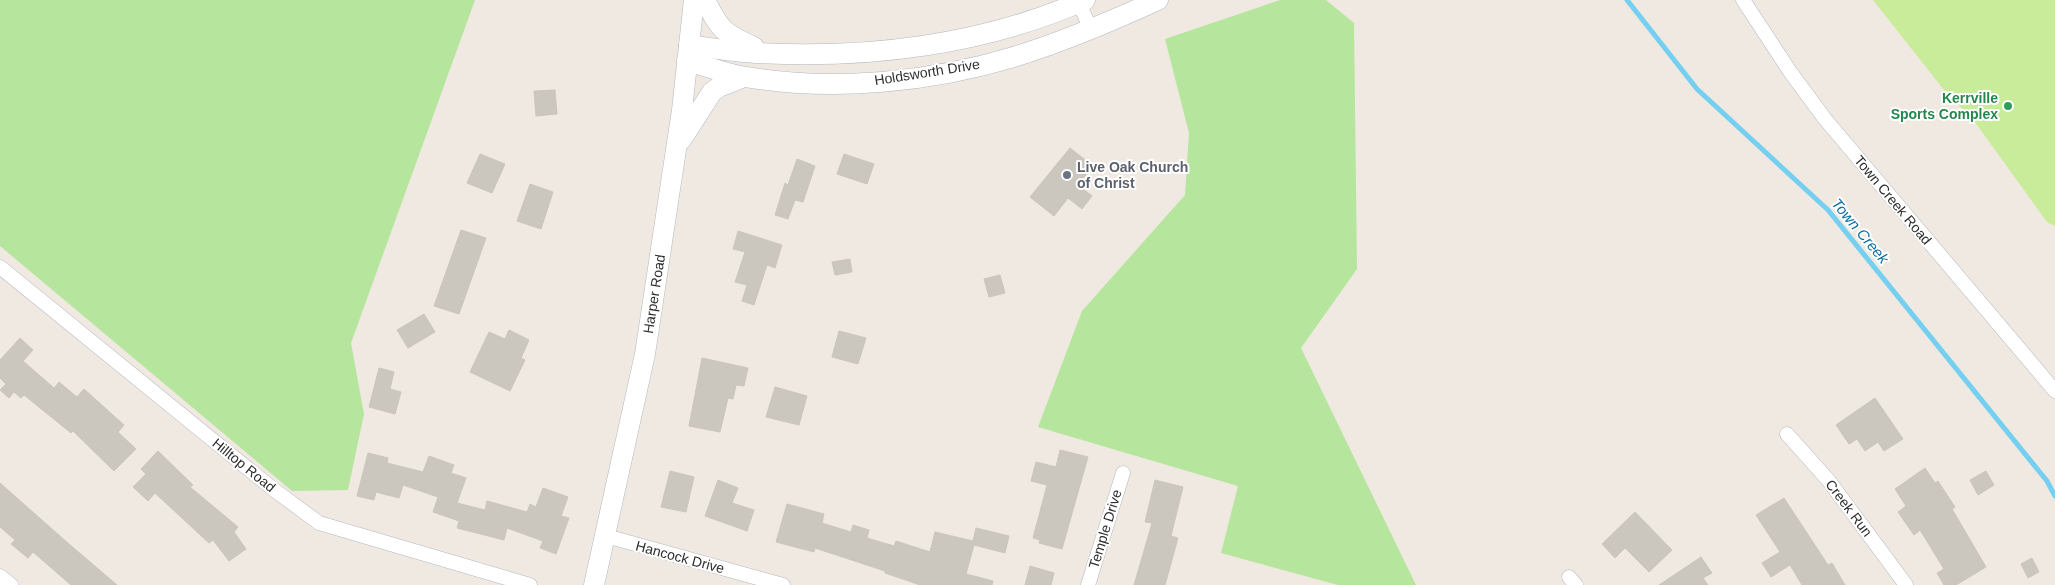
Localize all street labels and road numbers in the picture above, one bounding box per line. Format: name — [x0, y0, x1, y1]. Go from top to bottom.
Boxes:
street label: Holdsworth Drive — [873, 56, 981, 88]
street label: Town Creek Road — [1851, 152, 1935, 248]
street label: Harper Road — [640, 253, 668, 335]
street label: Hilltop Road — [209, 435, 279, 495]
street label: Creek Run — [1822, 476, 1876, 540]
street label: Temple Drive — [1085, 487, 1125, 570]
street label: Hancock Drive — [634, 537, 726, 577]

